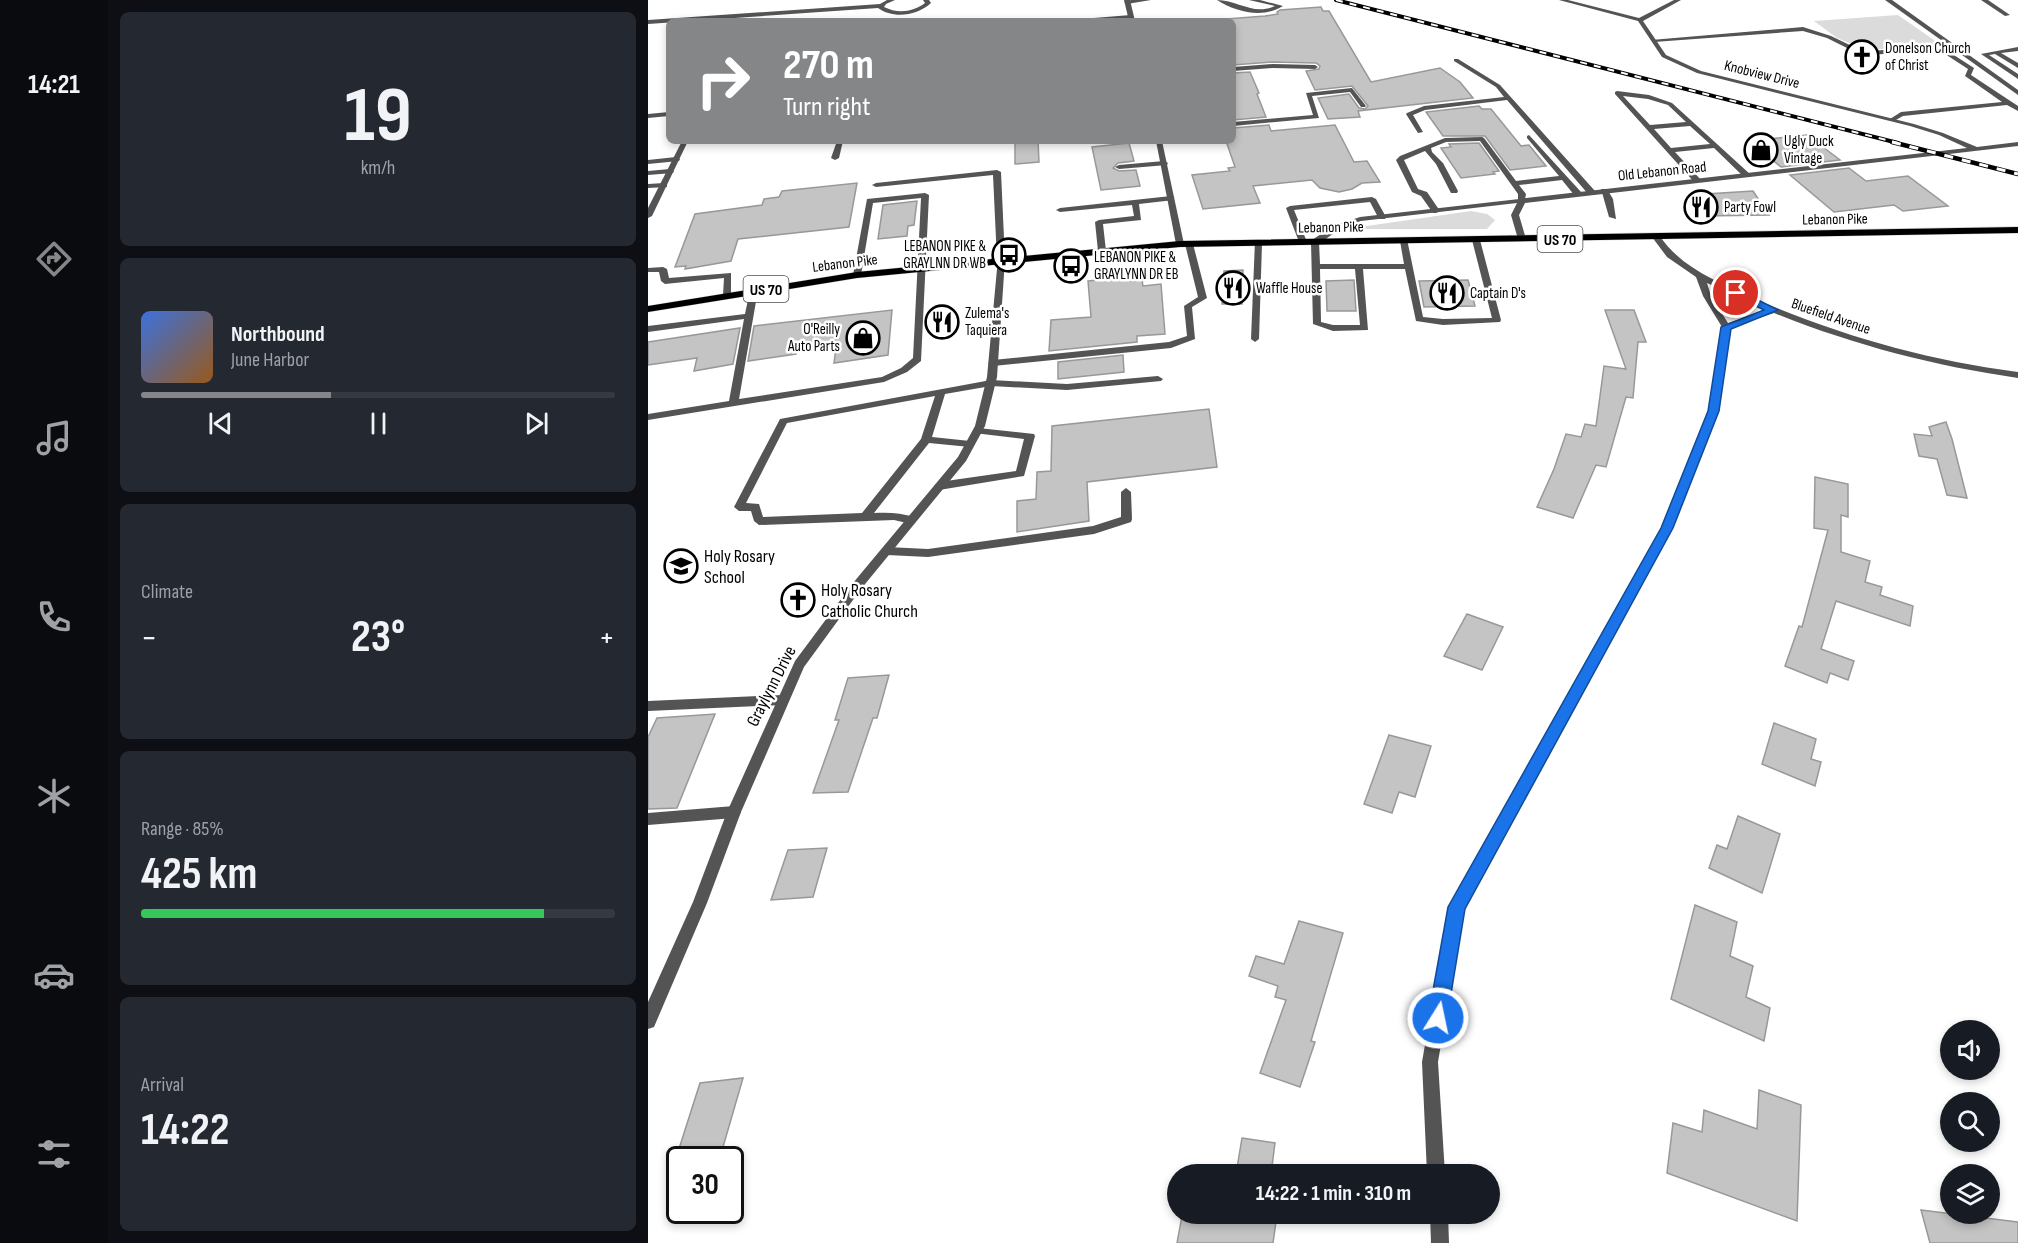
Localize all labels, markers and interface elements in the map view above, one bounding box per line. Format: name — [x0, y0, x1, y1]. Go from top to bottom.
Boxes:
church icon: Donelson Church of Christ — [1844, 39, 1880, 75]
place label: Donelson Church of Christ — [1885, 39, 1971, 75]
text: 270 m — [783, 40, 874, 91]
icon: right — [684, 42, 762, 120]
street label: Knobview Drive — [1722, 56, 1802, 93]
text: 14:21 — [28, 69, 80, 101]
text: 19 — [344, 70, 412, 163]
text: Turn right — [783, 91, 870, 123]
shop icon: Ugly Duck Vintage — [1743, 132, 1779, 168]
place label: Ugly Duck Vintage — [1784, 132, 1834, 168]
text: km/h — [361, 156, 395, 180]
street label: Old Lebanon Road — [1617, 157, 1707, 186]
restaurant icon: Party Fowl — [1683, 189, 1719, 225]
place label: Party Fowl — [1724, 198, 1776, 217]
street label: Lebanon Pike — [1802, 209, 1868, 230]
street label: Lebanon Pike — [1298, 217, 1364, 238]
road number: US 70 — [1538, 226, 1582, 252]
place label: LEBANON PIKE & GRAYLNN DR WB — [903, 237, 986, 273]
bus stop icon: LEBANON PIKE & GRAYLNN DR WB — [991, 237, 1027, 273]
icon: directions — [33, 238, 75, 280]
bus stop icon: LEBANON PIKE & GRAYLYNN DR EB — [1053, 248, 1089, 284]
place label: LEBANON PIKE & GRAYLYNN DR EB — [1094, 248, 1179, 284]
street label: Lebanon Pike — [811, 250, 879, 277]
pin — [1710, 267, 1761, 318]
restaurant icon: Waffle House — [1215, 270, 1251, 306]
restaurant icon: Captain D's — [1429, 275, 1465, 311]
road number: US 70 — [744, 276, 788, 302]
icon: arrive — [1719, 276, 1752, 309]
place label: Waffle House — [1256, 279, 1322, 298]
place label: Captain D's — [1470, 284, 1526, 303]
street label: Bluefield Avenue — [1789, 294, 1873, 339]
restaurant icon: Zulema's Taquiera — [924, 304, 960, 340]
place label: Zulema's Taquiera — [965, 304, 1009, 340]
place label: O'Reilly Auto Parts — [787, 320, 840, 356]
shop icon: O'Reilly Auto Parts — [845, 320, 881, 356]
text: Northbound — [231, 321, 325, 348]
text: June Harbor — [231, 348, 309, 372]
icon: previous — [204, 407, 237, 440]
icon: pause — [362, 407, 395, 440]
icon: next — [520, 407, 553, 440]
icon: music — [33, 417, 75, 459]
place label: Holy Rosary School — [704, 546, 775, 588]
school or university icon: Holy Rosary School — [663, 548, 699, 584]
text: Climate — [141, 580, 193, 604]
place label: Holy Rosary Catholic Church — [821, 580, 918, 622]
church icon: Holy Rosary Catholic Church — [780, 582, 816, 618]
icon: phone — [33, 596, 75, 638]
text: 23° — [351, 610, 405, 665]
text: − — [141, 618, 157, 658]
text: + — [599, 618, 615, 658]
street label: Graylynn Drive — [742, 642, 801, 730]
icon: climate — [33, 775, 75, 817]
text: Range · 85% — [141, 817, 224, 841]
text: 425 km — [141, 847, 257, 902]
icon: car — [33, 954, 75, 996]
position arrow — [1406, 986, 1470, 1050]
map controls — [1940, 1020, 2000, 1224]
button: sound — [1940, 1020, 2000, 1080]
text: Arrival — [141, 1073, 184, 1097]
button: search — [1940, 1092, 2000, 1152]
text: 14:22 — [141, 1103, 229, 1158]
icon: filters — [33, 1133, 75, 1175]
speed limit sign: 30 — [666, 1146, 744, 1224]
button: layers — [1940, 1164, 2000, 1224]
text: 14:22 · 1 min · 310 m — [1256, 1180, 1411, 1207]

